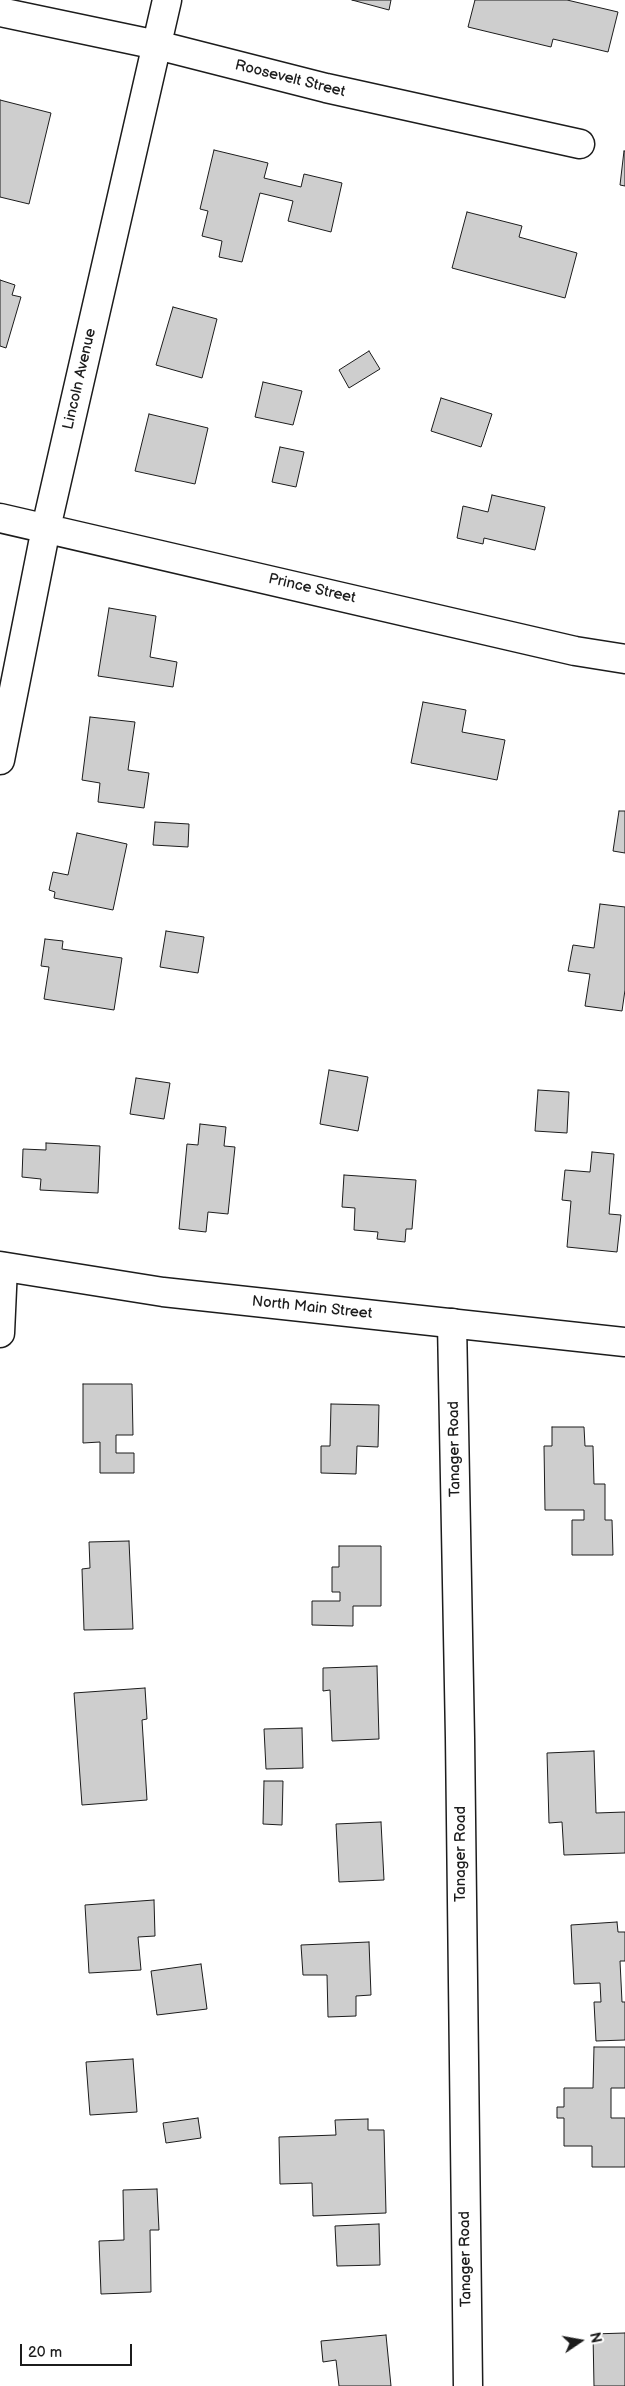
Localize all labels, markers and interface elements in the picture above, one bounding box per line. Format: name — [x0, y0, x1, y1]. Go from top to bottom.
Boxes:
street label: Roosevelt Street — [233, 57, 347, 101]
street label: Lincoln Avenue — [60, 327, 100, 431]
street label: Prince Street — [267, 570, 357, 608]
street label: North Main Street — [251, 1293, 373, 1323]
street label: Tanager Road — [445, 1401, 465, 1497]
street label: Tanager Road — [452, 1806, 470, 1902]
street label: Tanager Road — [456, 2211, 476, 2307]
north arrow — [555, 2316, 605, 2366]
text: N — [586, 2331, 605, 2345]
scale bar — [22, 2334, 135, 2366]
text: 20 m — [28, 2343, 62, 2362]

